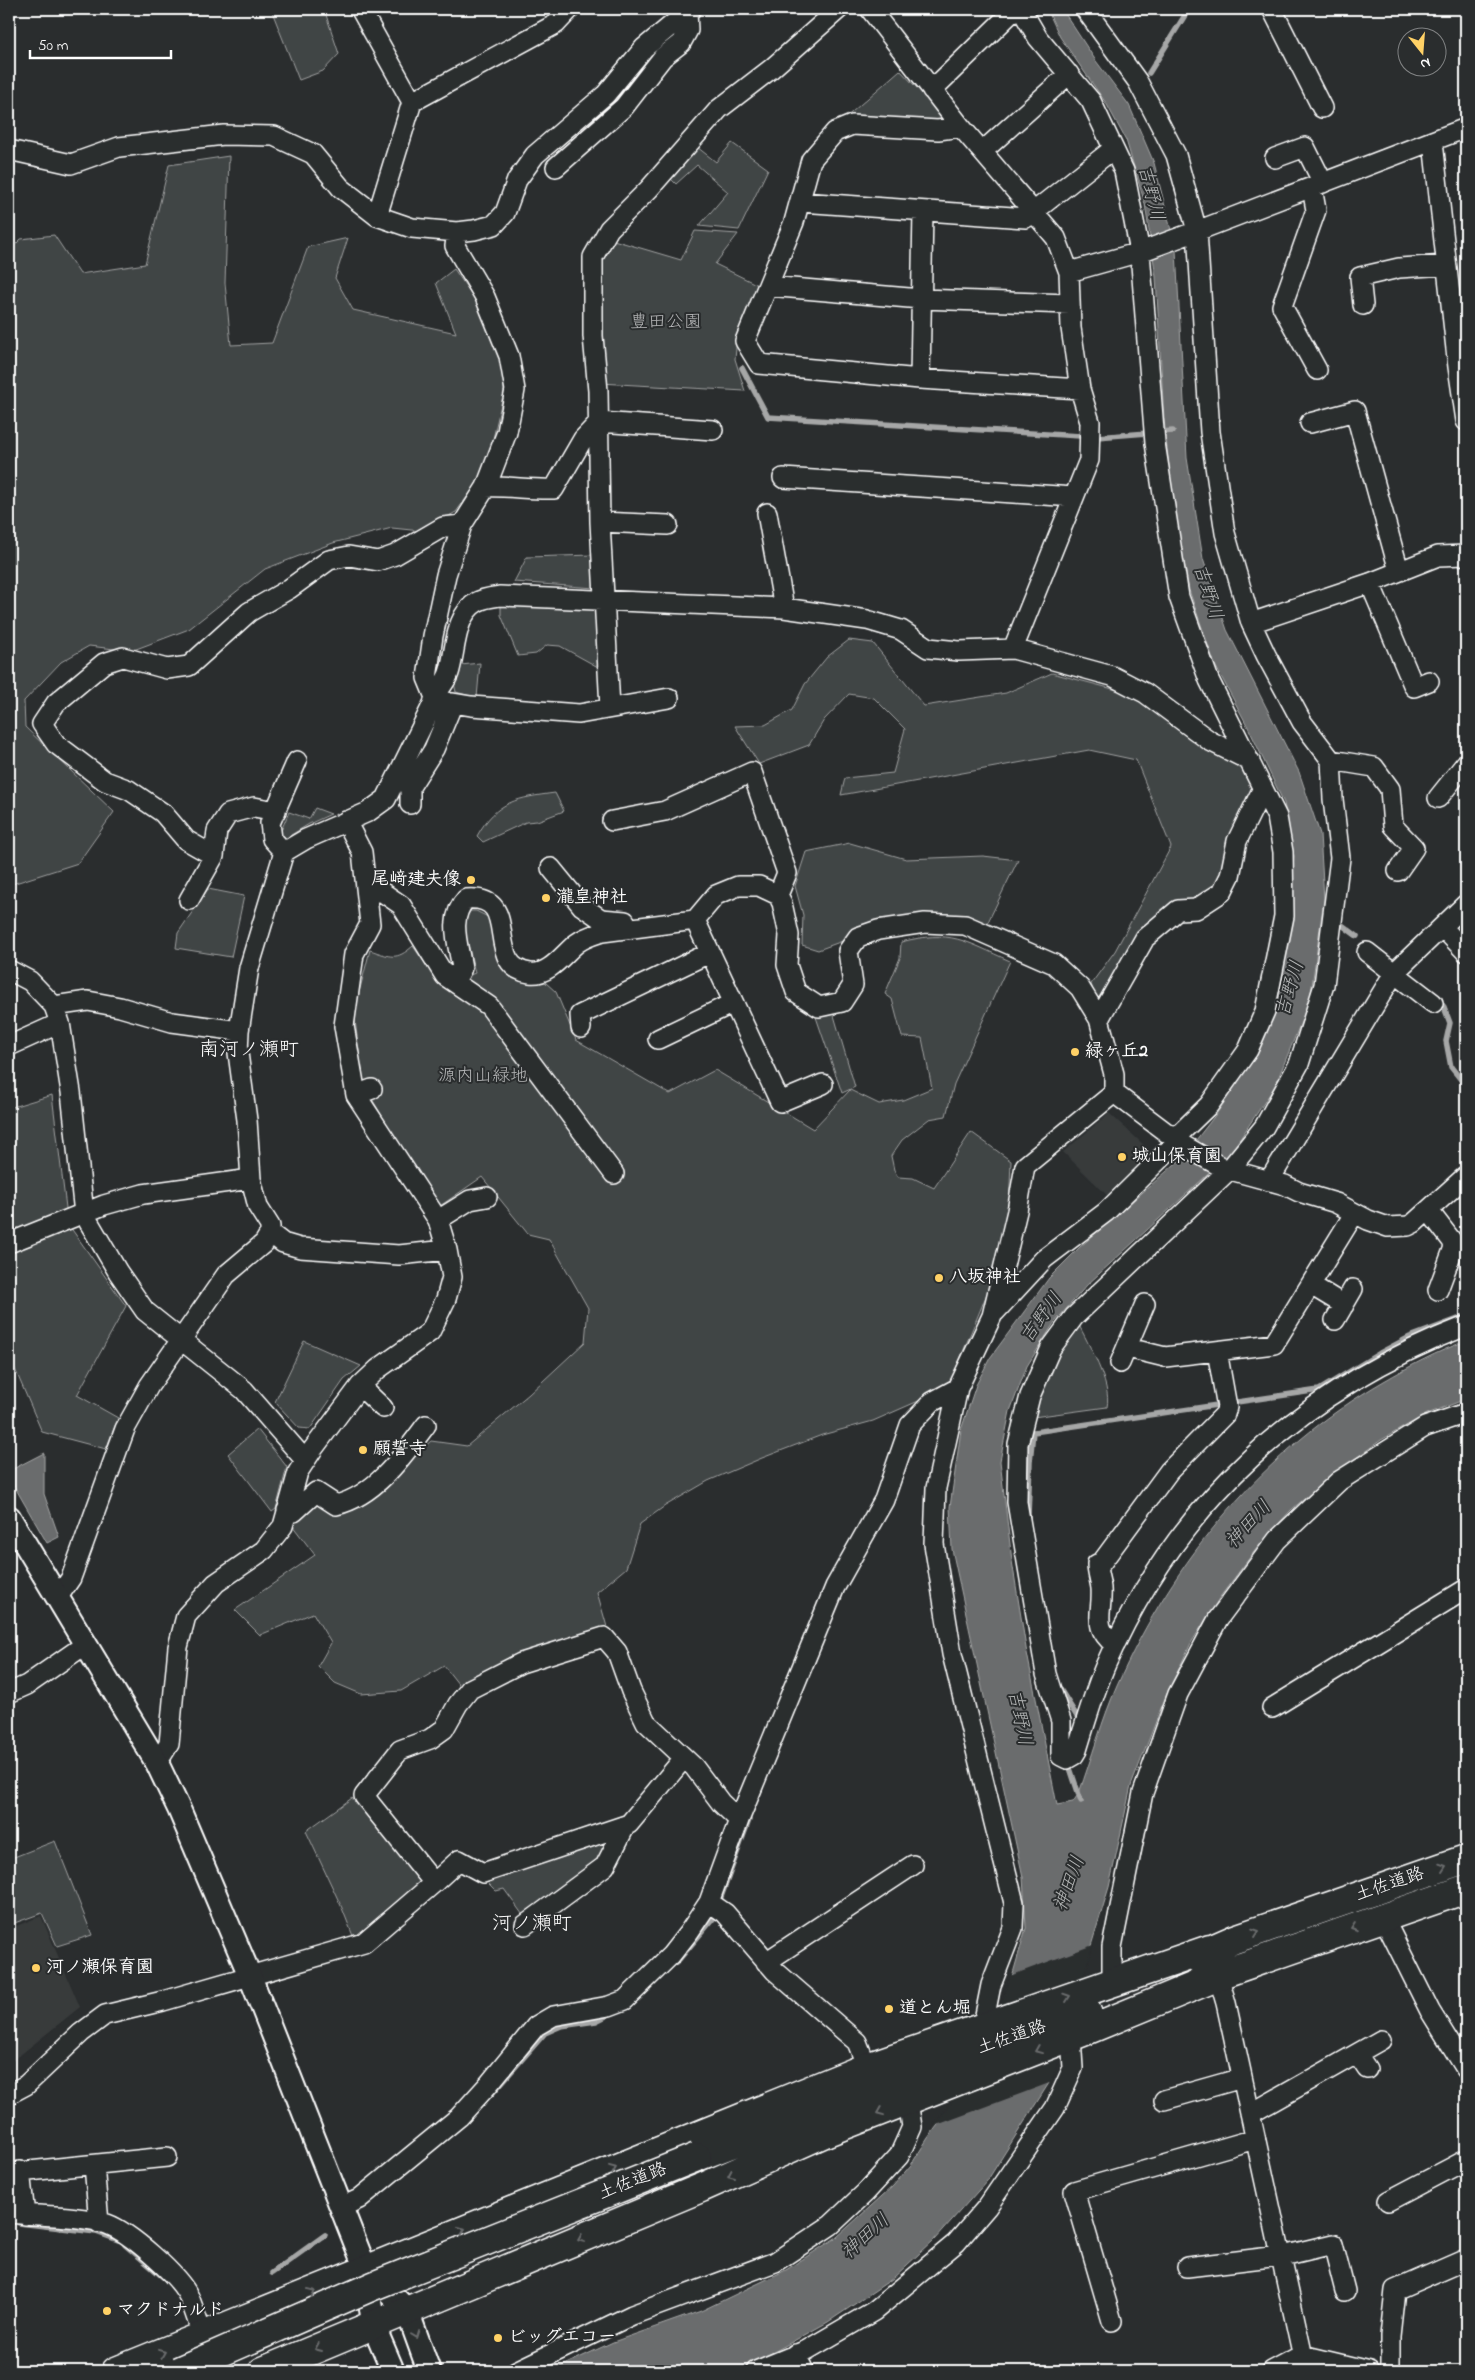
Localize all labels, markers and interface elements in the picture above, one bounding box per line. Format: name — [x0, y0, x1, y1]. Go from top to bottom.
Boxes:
scale bar — [30, 28, 171, 60]
north arrow — [1398, 28, 1448, 78]
text: 50 m — [38, 35, 69, 57]
text: N — [1418, 52, 1433, 74]
water label: 吉野川 — [1130, 162, 1170, 224]
park label: 豊田公園 — [630, 310, 702, 336]
water label: 吉野川 — [1185, 561, 1229, 623]
place label: 尾﨑建夫像 — [371, 867, 461, 893]
marker: 尾﨑建夫像 — [465, 874, 477, 886]
place label: 瀧皇神社 — [556, 885, 628, 911]
marker: 瀧皇神社 — [540, 892, 552, 904]
water label: 吉野川 — [1270, 958, 1312, 1020]
district label: 南河ノ瀬町 — [199, 1036, 299, 1065]
place label: 緑ヶ丘2 — [1085, 1039, 1148, 1065]
marker: 緑ヶ丘2 — [1069, 1046, 1081, 1058]
park label: 源内山緑地 — [438, 1064, 528, 1090]
place label: 城山保育園 — [1132, 1144, 1222, 1170]
marker: 城山保育園 — [1116, 1151, 1128, 1163]
place label: 八坂神社 — [949, 1265, 1021, 1291]
marker: 八坂神社 — [933, 1272, 945, 1284]
water label: 吉野川 — [1014, 1287, 1070, 1349]
place label: 願誓寺 — [373, 1437, 427, 1463]
marker: 願誓寺 — [357, 1444, 369, 1456]
water label: 神田川 — [1220, 1495, 1278, 1555]
water label: 吉野川 — [1000, 1687, 1038, 1749]
water label: 神田川 — [1048, 1853, 1092, 1915]
street label: 土佐道路 — [1352, 1861, 1428, 1909]
one-way arrow — [1438, 1863, 1446, 1873]
district label: 河ノ瀬町 — [492, 1910, 572, 1939]
one-way arrow — [1350, 1921, 1359, 1931]
one-way arrow — [1251, 1928, 1260, 1938]
place label: 河ノ瀬保育園 — [46, 1955, 154, 1981]
marker: 河ノ瀬保育園 — [30, 1962, 42, 1974]
one-way arrow — [1062, 1993, 1071, 2003]
place label: 道とん堀 — [899, 1996, 971, 2022]
marker: 道とん堀 — [883, 2003, 895, 2015]
street label: 土佐道路 — [974, 2014, 1050, 2062]
one-way arrow — [1034, 2044, 1042, 2054]
one-way arrow — [876, 2105, 885, 2116]
street label: 土佐道路 — [595, 2156, 671, 2208]
one-way arrow — [608, 2164, 617, 2175]
one-way arrow — [727, 2169, 736, 2180]
water label: 神田川 — [836, 2208, 896, 2266]
one-way arrow — [458, 2226, 466, 2236]
one-way arrow — [577, 2232, 586, 2243]
one-way arrow — [307, 2288, 316, 2298]
place label: マクドナルド — [117, 2298, 224, 2324]
marker: マクドナルド — [101, 2305, 113, 2317]
place label: ビッグエコー — [508, 2325, 616, 2351]
one-way arrow — [411, 2330, 421, 2338]
marker: ビッグエコー — [492, 2332, 504, 2344]
one-way arrow — [314, 2342, 323, 2352]
one-way arrow — [157, 2349, 165, 2359]

